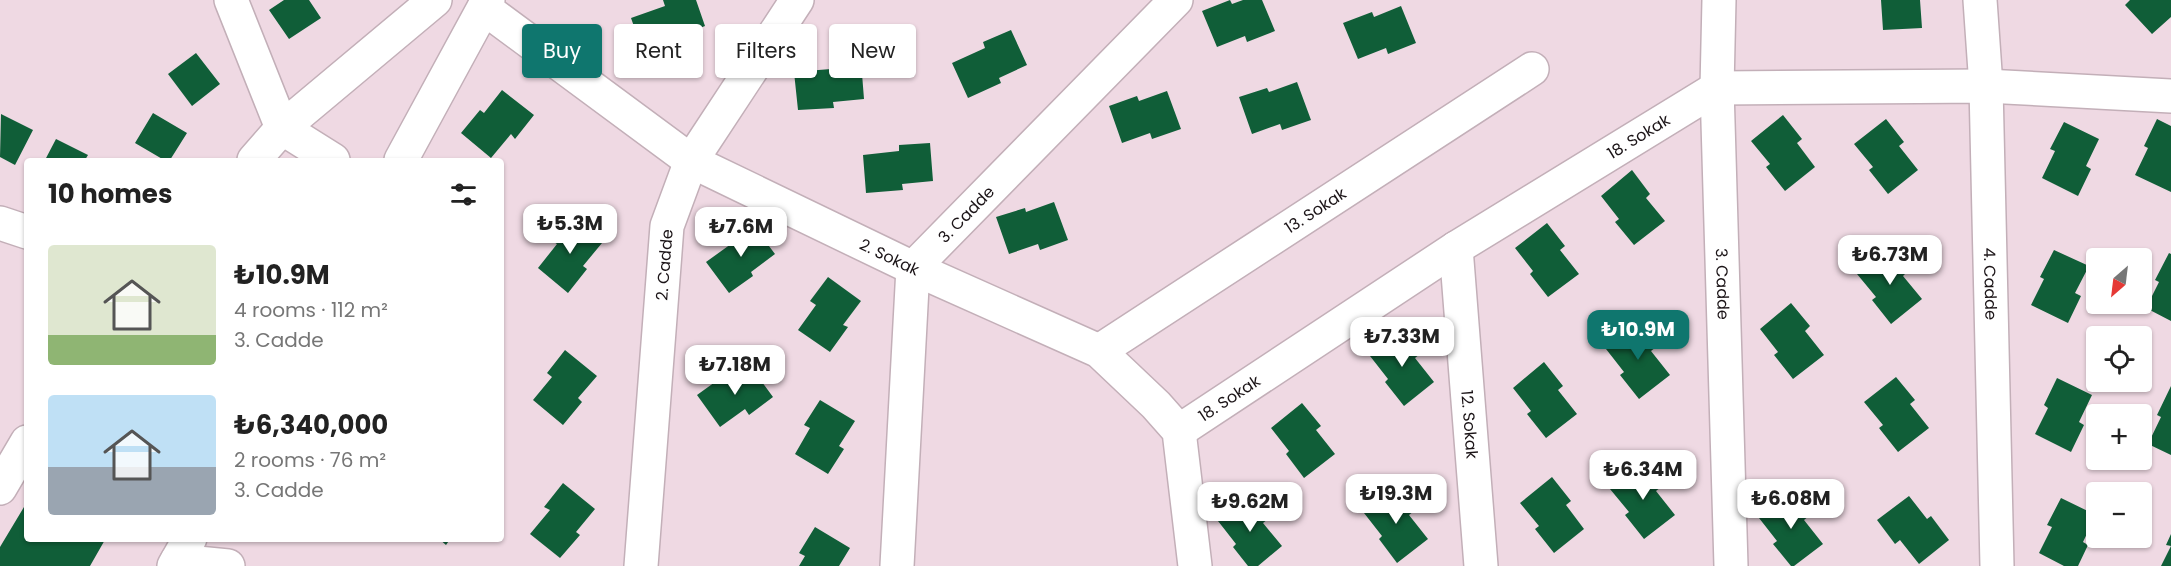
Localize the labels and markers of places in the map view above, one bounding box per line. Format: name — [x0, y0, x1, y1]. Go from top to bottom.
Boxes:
pin: ₺5.3M — [528, 204, 612, 255]
pin: ₺7.6M — [699, 207, 783, 258]
pin: ₺6.73M — [1841, 235, 1939, 286]
pin: ₺10.9M — [1589, 310, 1687, 361]
pin: ₺7.33M — [1353, 317, 1451, 368]
pin: ₺7.18M — [686, 345, 784, 396]
pin: ₺6.34M — [1594, 450, 1692, 501]
pin: ₺19.3M — [1347, 474, 1445, 525]
pin: ₺6.08M — [1742, 479, 1840, 530]
pin: ₺9.62M — [1201, 482, 1299, 533]

